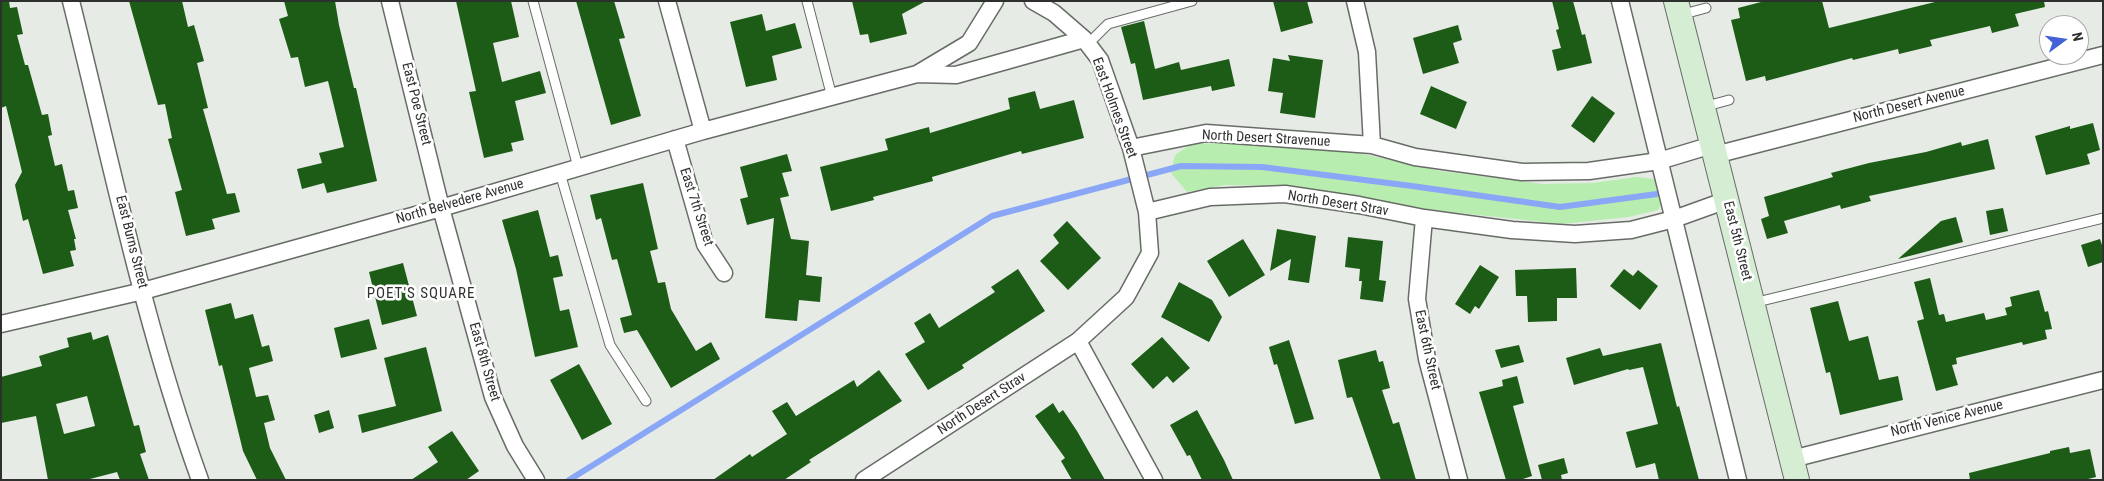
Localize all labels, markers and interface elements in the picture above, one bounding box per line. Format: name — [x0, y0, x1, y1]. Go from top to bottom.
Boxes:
north arrow — [2039, 15, 2089, 65]
text: N — [2069, 31, 2086, 43]
street label: East Holmes Street — [1088, 55, 1140, 161]
street label: East Poe Street — [398, 61, 434, 147]
street label: North Desert Avenue — [1852, 83, 1966, 127]
street label: North Desert Stravenue — [1201, 127, 1331, 151]
street label: East 7th Street — [675, 166, 717, 248]
street label: North Belvedere Avenue — [394, 176, 526, 228]
street label: North Desert Strav — [1286, 188, 1390, 220]
street label: East Burns Street — [111, 194, 151, 290]
street label: East 5th Street — [1719, 200, 1755, 282]
district label: POET'S SQUARE — [365, 285, 477, 303]
street label: East 6th Street — [1410, 309, 1444, 391]
street label: East 8th Street — [465, 321, 503, 403]
street label: North Desert Strav — [935, 369, 1029, 439]
street label: North Venice Avenue — [1889, 397, 2005, 441]

